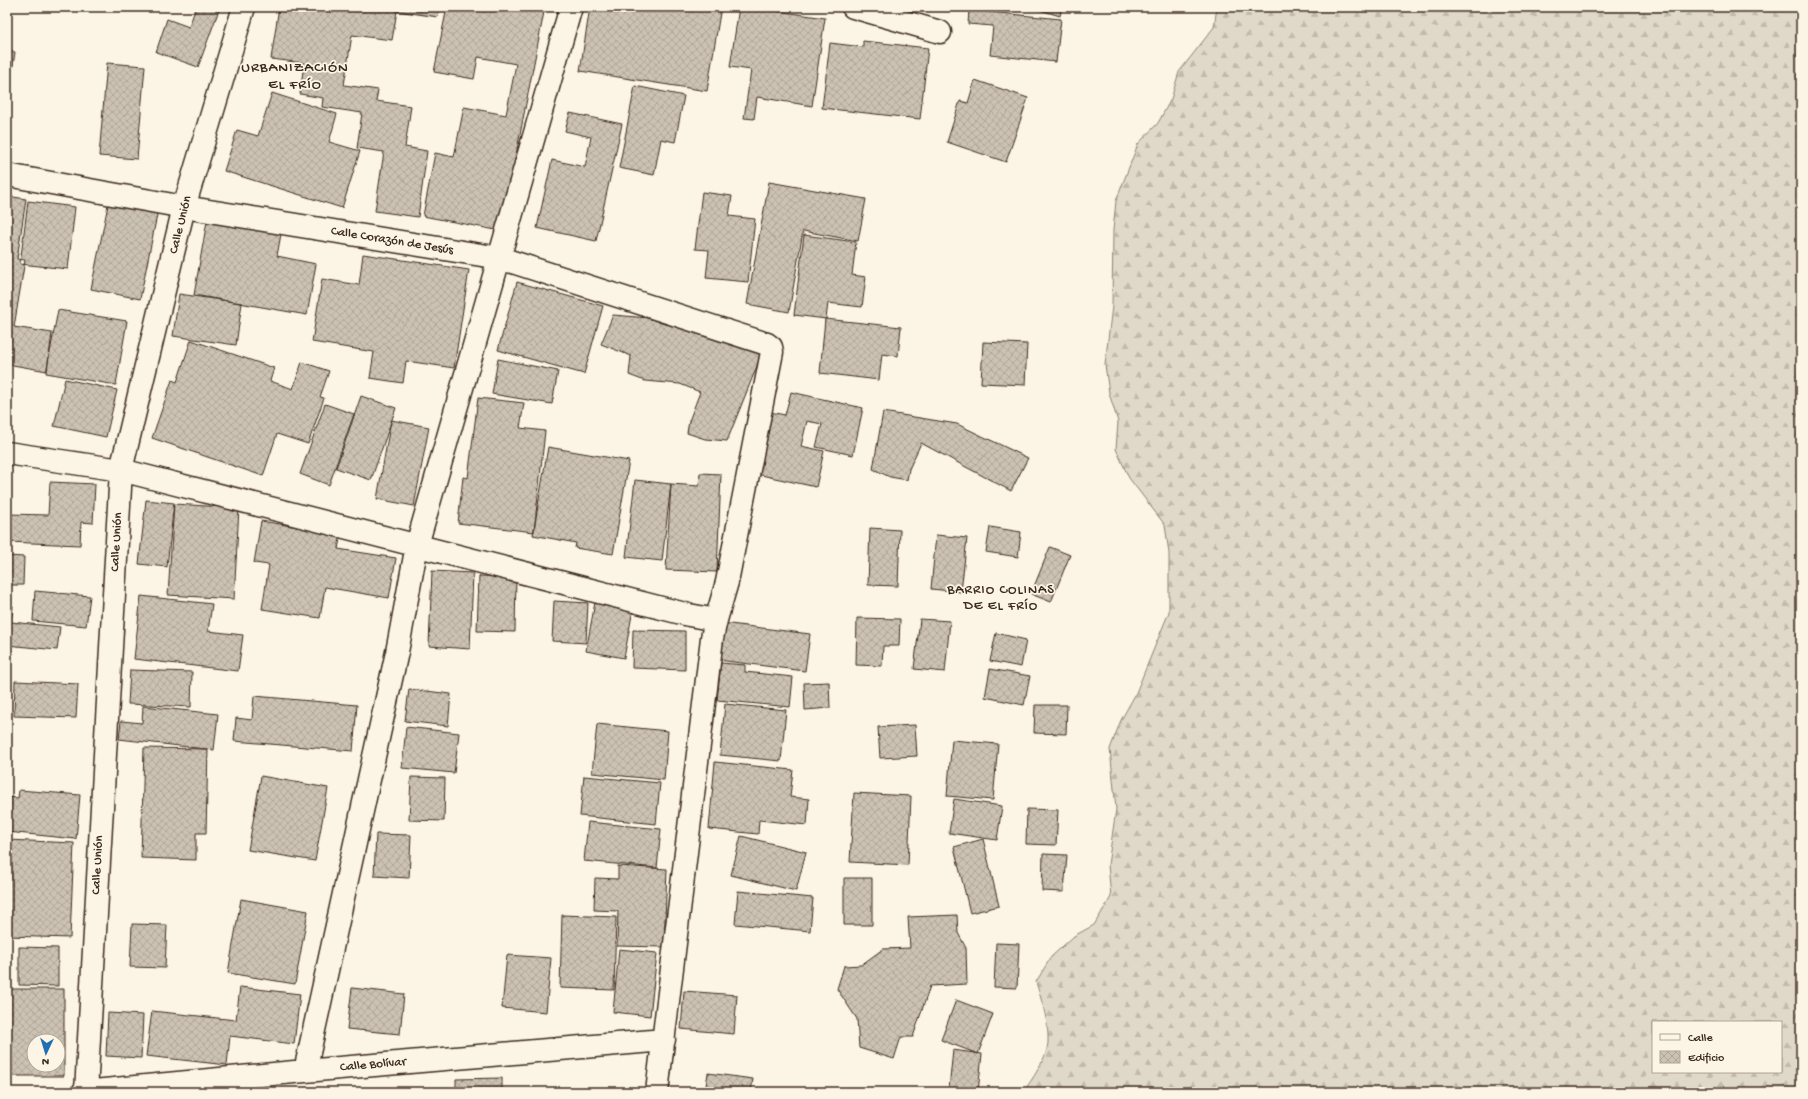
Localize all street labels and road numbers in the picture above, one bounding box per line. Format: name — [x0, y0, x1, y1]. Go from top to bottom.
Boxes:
street label: Calle Unión — [167, 194, 196, 256]
street label: Calle Corazón de Jesús — [330, 224, 456, 258]
street label: Calle Unión — [108, 511, 126, 572]
street label: Calle Unión — [89, 834, 107, 895]
street label: Calle Bolívar — [339, 1055, 408, 1075]

